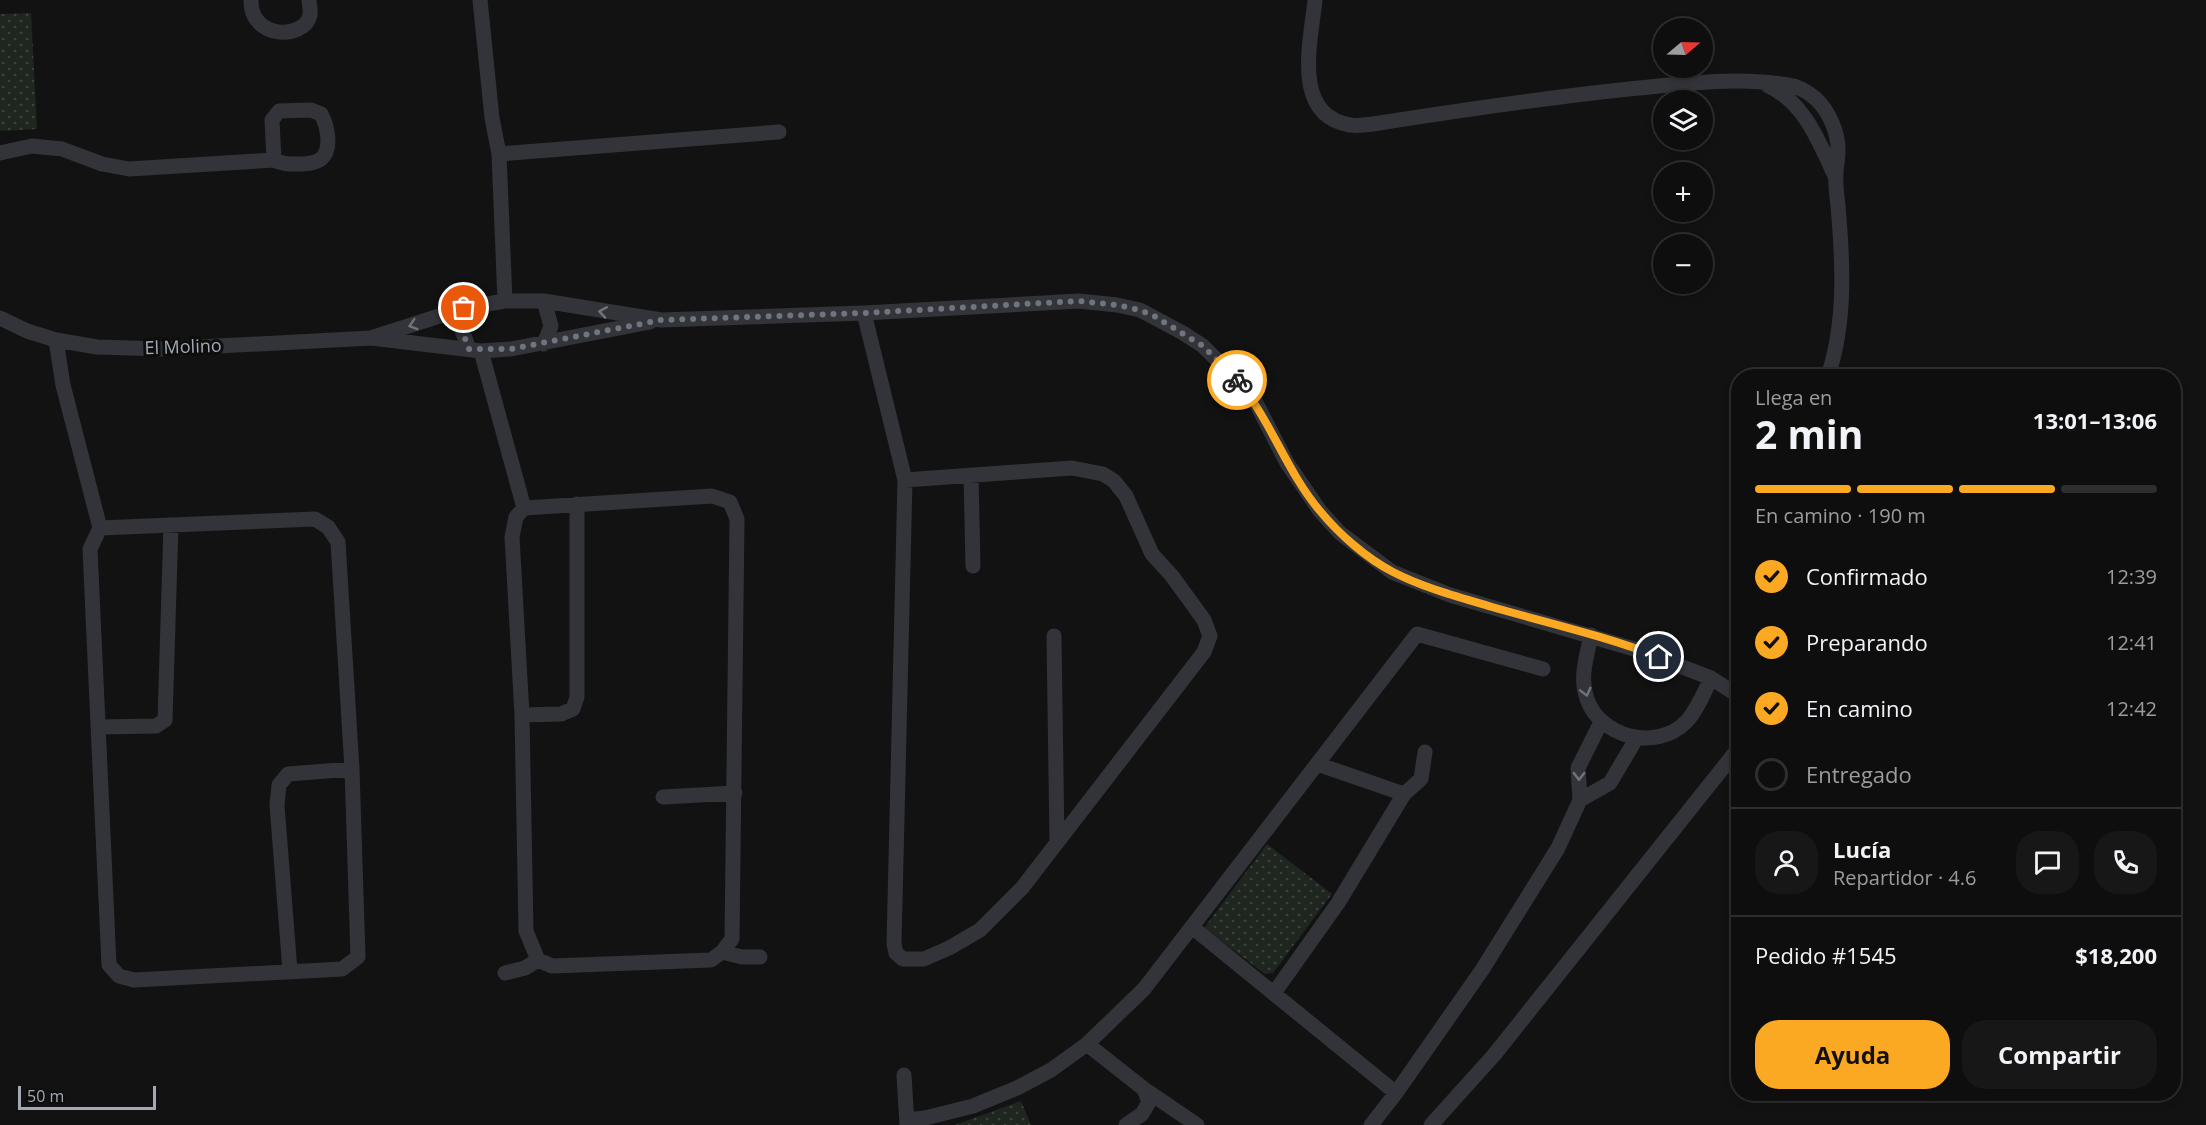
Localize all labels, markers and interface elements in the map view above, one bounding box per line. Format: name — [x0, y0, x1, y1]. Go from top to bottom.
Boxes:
north arrow — [1653, 18, 1713, 78]
map controls — [1653, 18, 1713, 294]
button: layers — [1653, 90, 1713, 150]
button: + — [1653, 162, 1713, 222]
button: − — [1653, 234, 1713, 294]
pin — [438, 282, 489, 333]
icon: bag — [447, 291, 480, 324]
one-way arrow — [599, 306, 609, 319]
one-way arrow — [408, 317, 419, 330]
street label: El Molino — [144, 333, 222, 359]
courier — [1207, 350, 1267, 410]
icon: bike — [1221, 364, 1254, 397]
text: Llega en — [1755, 384, 1832, 411]
text: 13:01–13:06 — [2033, 405, 2157, 435]
text: 2 min — [1755, 407, 1863, 460]
text: En camino · 190 m — [1755, 502, 1926, 529]
icon: check — [1755, 560, 1788, 593]
text: Confirmado — [1806, 561, 1928, 591]
text: 12:39 — [2106, 563, 2157, 590]
icon: check — [1755, 626, 1788, 659]
text: Preparando — [1806, 627, 1928, 657]
text: 12:41 — [2106, 629, 2157, 656]
pin — [1633, 631, 1684, 682]
icon: home — [1642, 640, 1675, 673]
one-way arrow — [1578, 687, 1591, 697]
icon: check — [1755, 692, 1788, 725]
text: En camino — [1806, 693, 1913, 723]
text: 12:42 — [2106, 695, 2157, 722]
text: Entregado — [1806, 759, 1912, 789]
one-way arrow — [1573, 772, 1586, 781]
button: person — [1755, 831, 1818, 894]
button: chat — [2016, 831, 2079, 894]
button: phone — [2094, 831, 2157, 894]
text: Lucía — [1833, 834, 1891, 864]
text: Repartidor · 4.6 — [1833, 864, 1977, 891]
text: Pedido #1545 — [1755, 940, 1897, 970]
text: $18,200 — [2075, 940, 2157, 970]
button: Ayuda — [1755, 1020, 1950, 1089]
button: Compartir — [1962, 1020, 2157, 1089]
scale bar — [18, 1083, 156, 1110]
text: 50 m — [27, 1085, 64, 1107]

